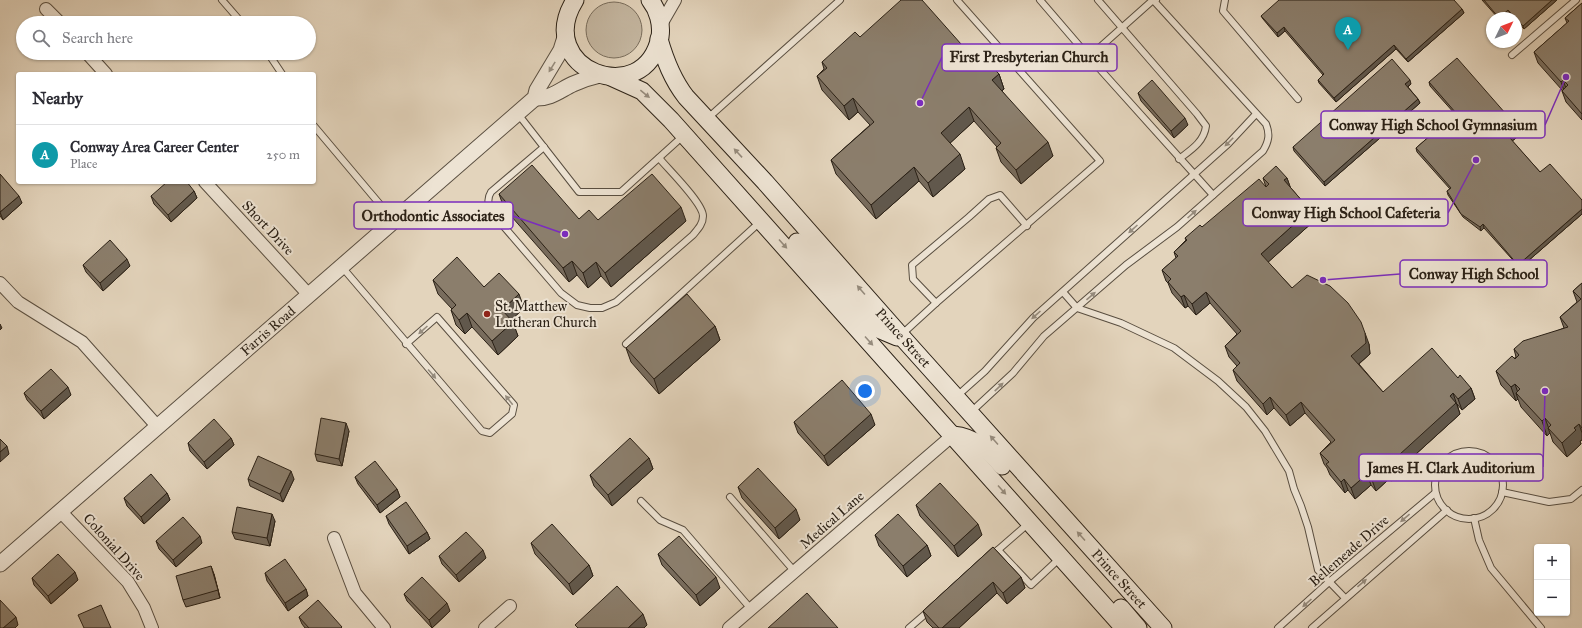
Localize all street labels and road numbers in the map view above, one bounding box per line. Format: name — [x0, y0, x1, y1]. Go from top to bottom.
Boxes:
street label: Short Drive — [238, 197, 298, 259]
street label: Farris Road — [237, 303, 299, 359]
street label: Prince Street — [872, 305, 934, 371]
street label: Medical Lane — [797, 487, 868, 552]
street label: Colonial Drive — [80, 510, 149, 584]
street label: Bellemeade Drive — [1306, 512, 1392, 590]
street label: Prince Street — [1088, 546, 1150, 612]

